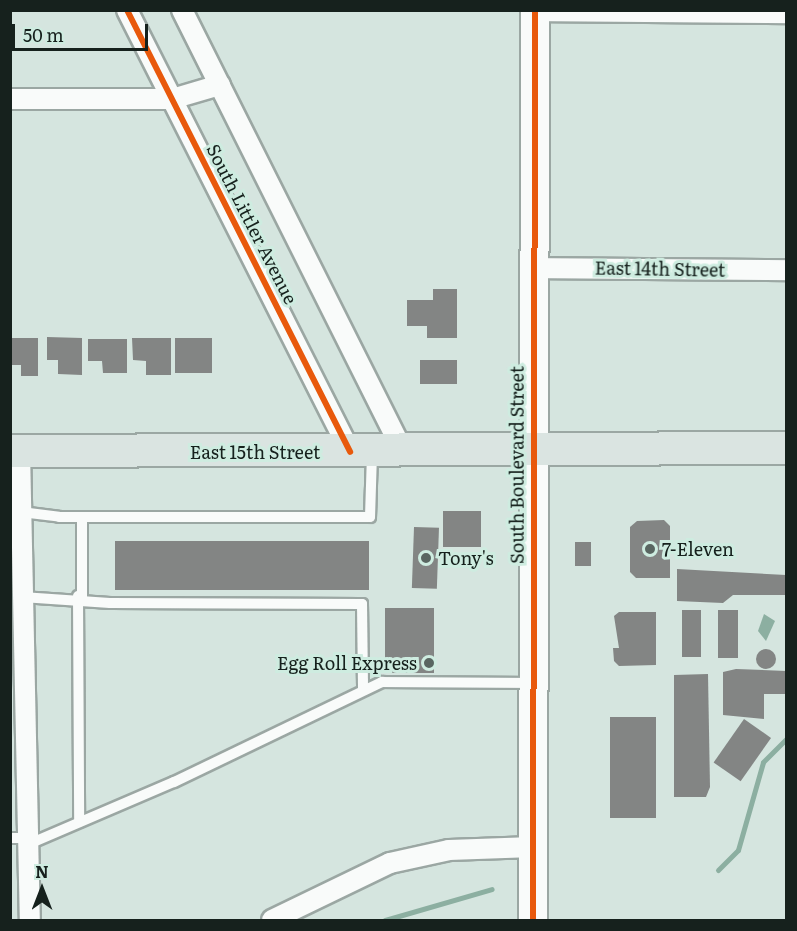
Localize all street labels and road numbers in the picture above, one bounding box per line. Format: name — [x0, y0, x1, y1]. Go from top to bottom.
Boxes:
street label: South Littler Avenue — [202, 140, 302, 308]
street label: East 14th Street — [595, 257, 725, 281]
street label: South Boulevard Street — [506, 366, 528, 564]
street label: East 15th Street — [190, 441, 320, 463]

